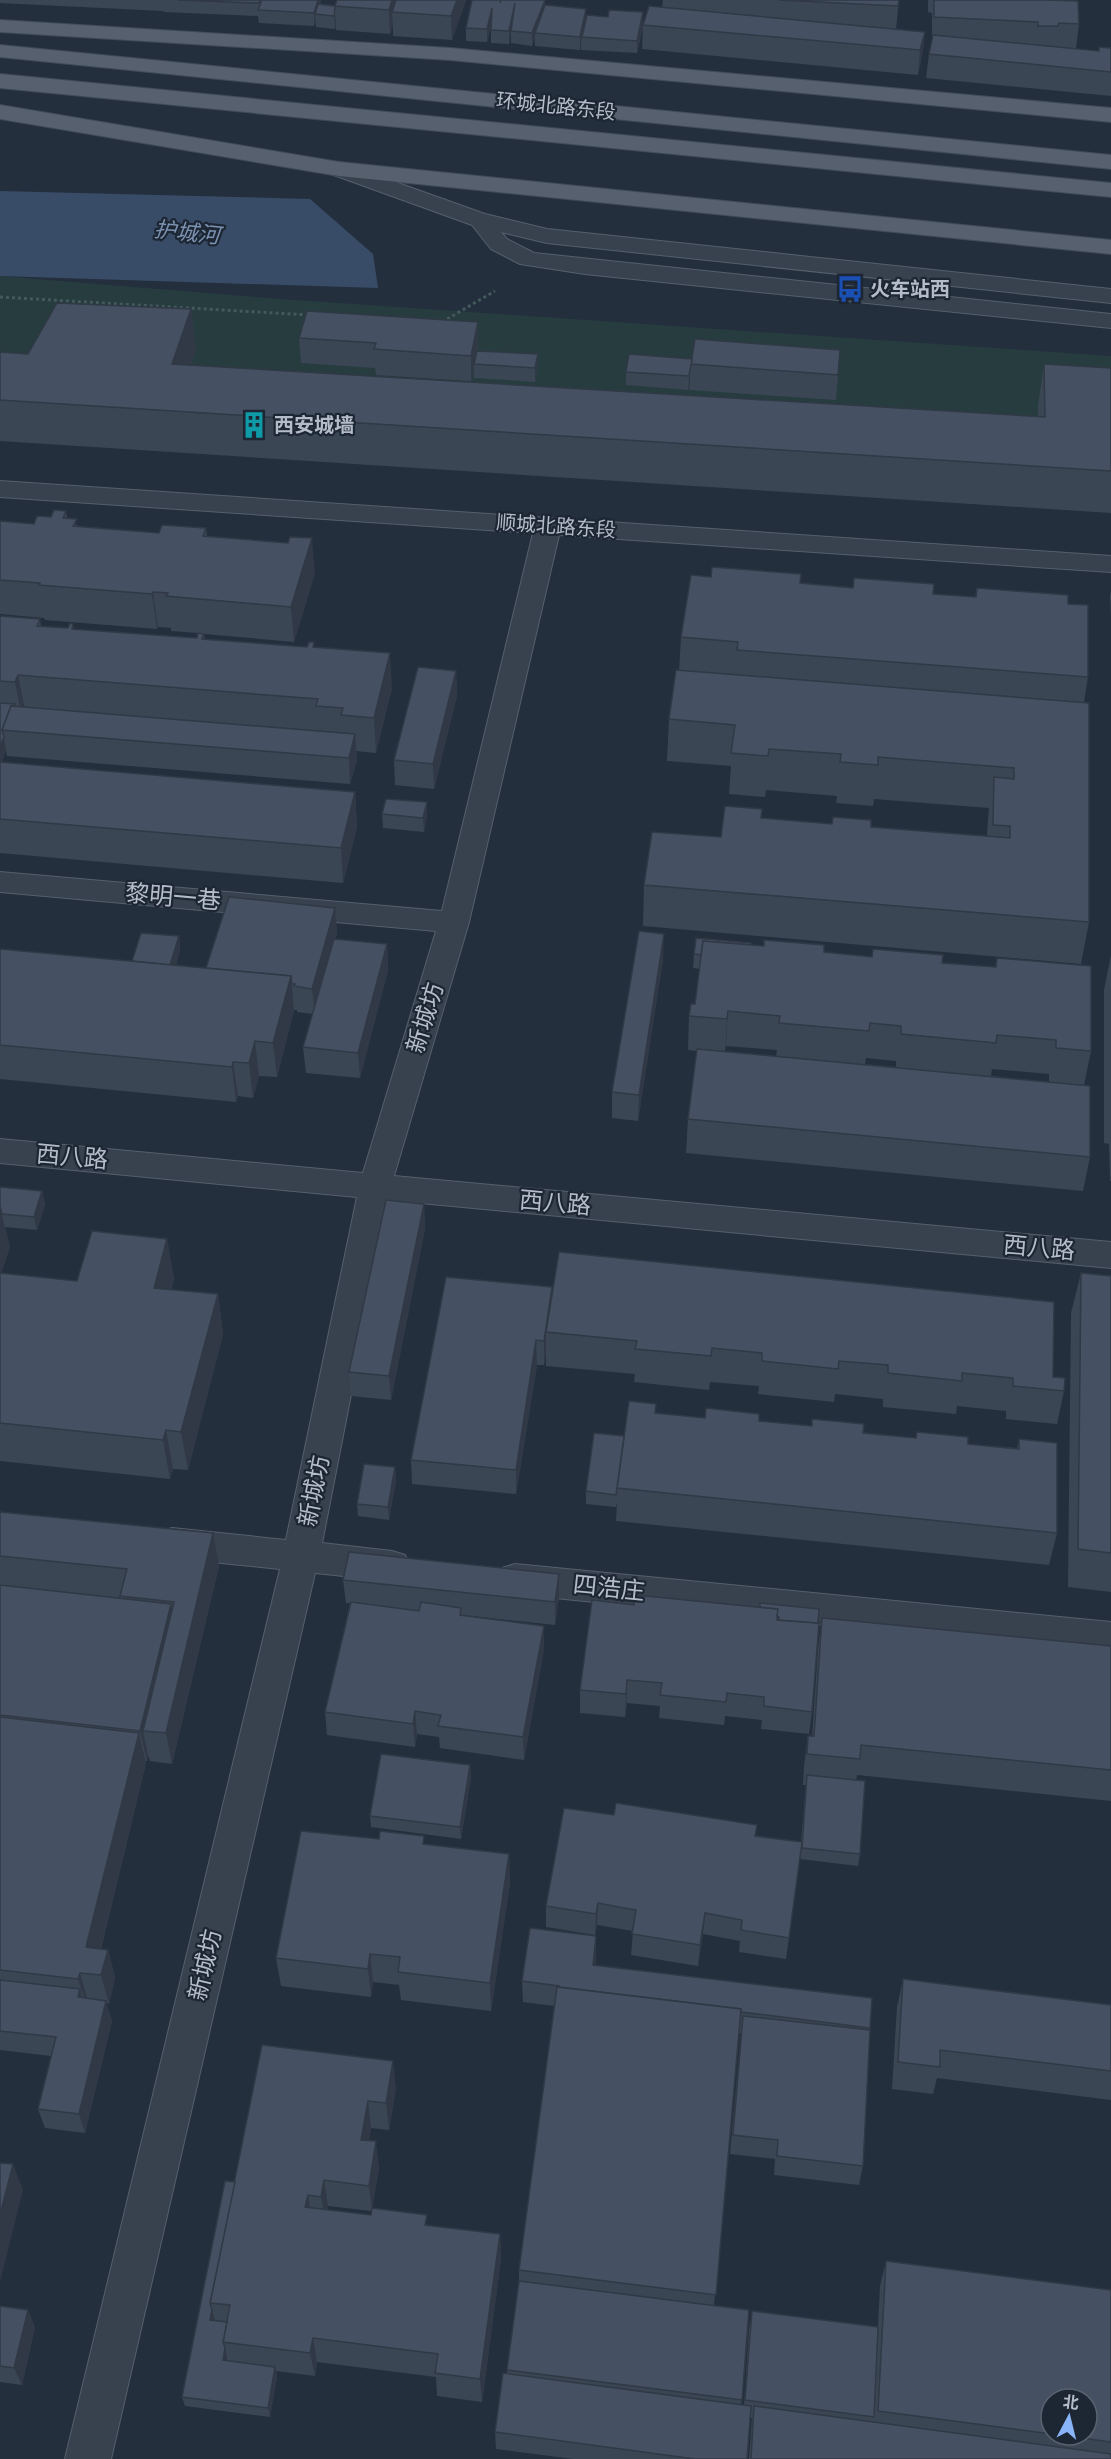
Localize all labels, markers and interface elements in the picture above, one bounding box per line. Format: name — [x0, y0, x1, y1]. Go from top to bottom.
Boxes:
street label: 环城北路东段 — [495, 89, 617, 123]
water label: 护城河 — [153, 218, 225, 248]
bus stop icon: 火车站西 — [835, 274, 865, 304]
place label: 火车站西 — [870, 278, 950, 300]
building icon: 西安城墙 — [239, 410, 269, 440]
place label: 西安城墙 — [274, 414, 354, 436]
street label: 顺城北路东段 — [495, 511, 617, 541]
street label: 黎明一巷 — [124, 880, 222, 914]
street label: 新城坊 — [402, 980, 448, 1056]
street label: 西八路 — [35, 1141, 109, 1173]
street label: 西八路 — [518, 1187, 592, 1219]
street label: 西八路 — [1002, 1232, 1076, 1264]
street label: 新城坊 — [294, 1453, 334, 1529]
street label: 四浩庄 — [572, 1571, 646, 1605]
street label: 新城坊 — [184, 1927, 226, 2003]
north arrow — [1039, 2387, 1099, 2447]
text: 北 — [1062, 2393, 1080, 2412]

